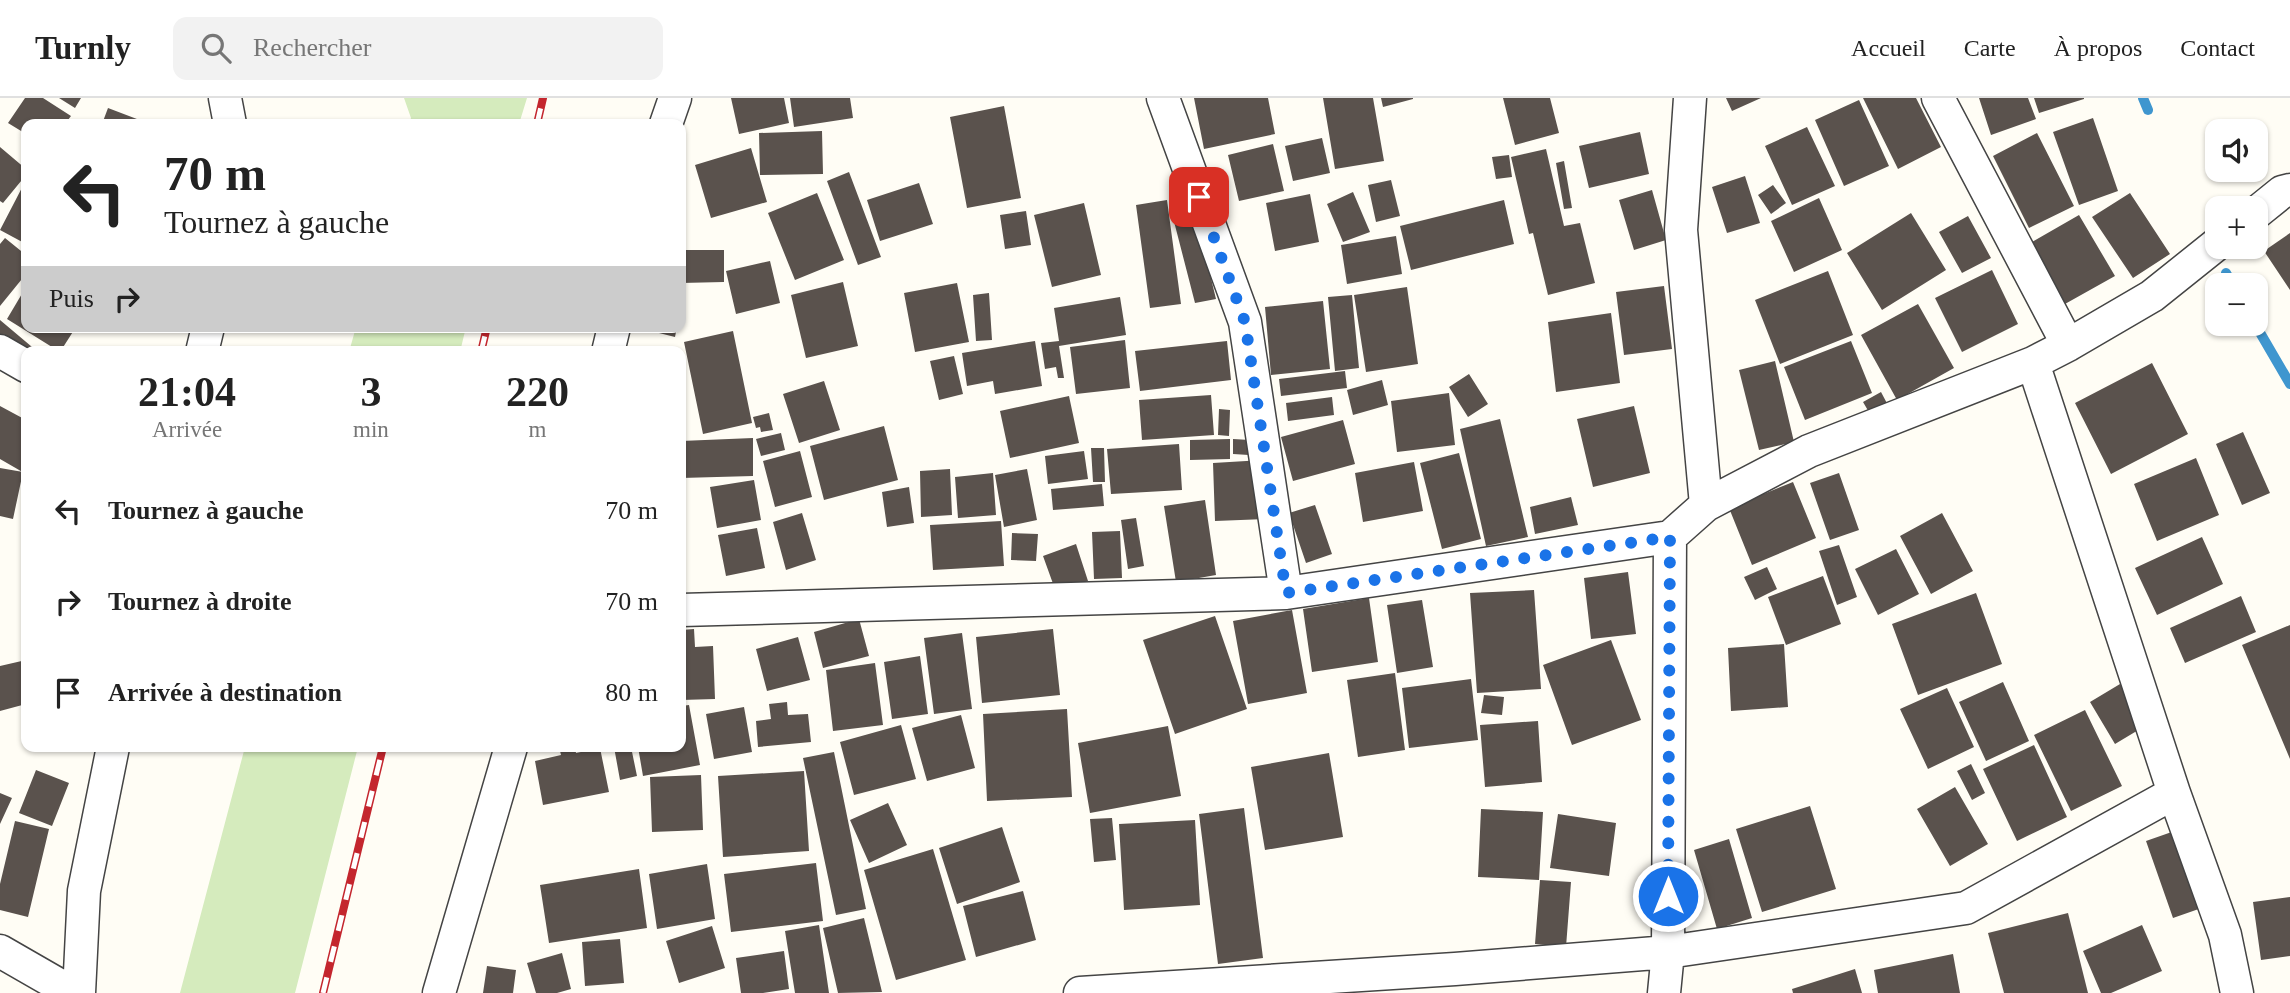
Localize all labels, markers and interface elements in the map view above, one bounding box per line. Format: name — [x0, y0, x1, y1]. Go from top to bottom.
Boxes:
search box — [173, 17, 663, 80]
icon: search — [197, 29, 235, 67]
text: Turnly — [35, 30, 131, 66]
text: Rechercher — [253, 33, 371, 62]
text: Accueil — [1851, 35, 1926, 61]
text: Carte — [1964, 35, 2016, 61]
text: À propos — [2054, 35, 2142, 61]
text: Contact — [2180, 35, 2255, 61]
map controls — [2205, 119, 2268, 336]
button: sound — [2205, 119, 2268, 182]
text: 70 m — [164, 146, 266, 201]
icon: left — [49, 147, 140, 238]
pin — [1169, 167, 1229, 227]
icon: arrive — [1180, 178, 1218, 216]
button: + — [2205, 196, 2268, 259]
text: Tournez à gauche — [164, 204, 389, 240]
button: − — [2205, 273, 2268, 336]
icon: right — [108, 280, 146, 318]
text: Puis — [49, 284, 94, 313]
text: 21:04 — [138, 369, 236, 415]
text: 3 — [360, 369, 381, 415]
text: 220 — [506, 369, 569, 415]
text: Arrivée — [152, 417, 222, 442]
text: min — [353, 417, 389, 442]
text: m — [528, 417, 546, 442]
icon: left — [49, 492, 87, 530]
text: Tournez à gauche — [108, 496, 304, 525]
text: 70 m — [605, 496, 658, 525]
icon: right — [49, 583, 87, 621]
text: Tournez à droite — [108, 587, 291, 616]
text: 70 m — [605, 587, 658, 616]
icon: arrive — [49, 674, 87, 712]
text: Arrivée à destination — [108, 678, 342, 707]
text: 80 m — [605, 678, 658, 707]
position arrow — [1631, 859, 1705, 933]

